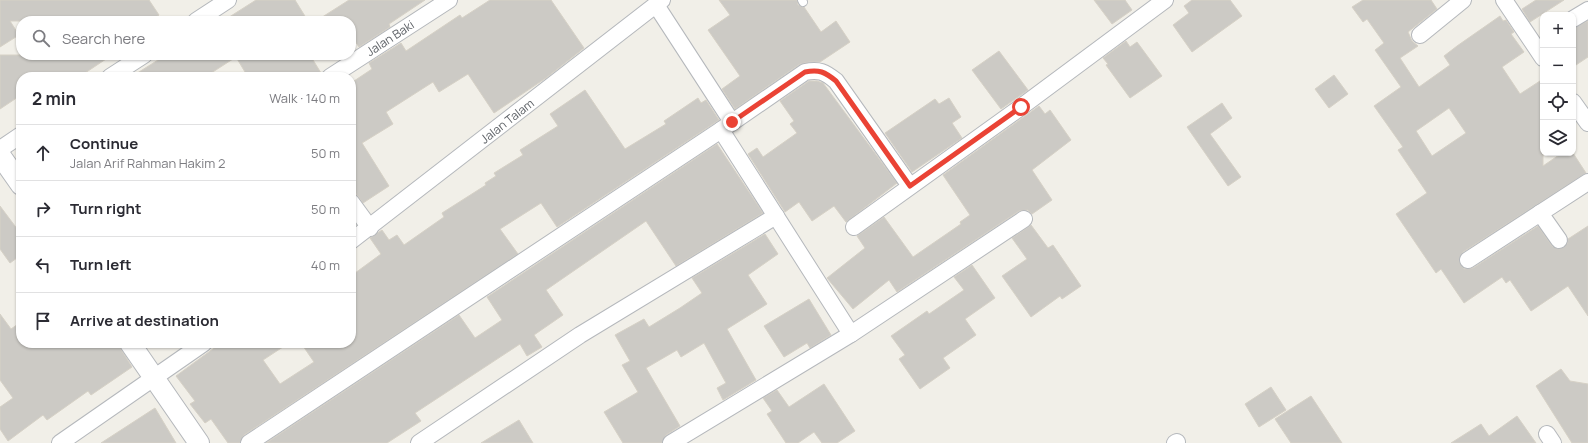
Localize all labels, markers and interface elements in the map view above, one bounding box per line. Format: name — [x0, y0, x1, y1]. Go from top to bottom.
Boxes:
map controls — [1540, 12, 1576, 156]
button: + — [1540, 12, 1576, 48]
search box — [16, 16, 356, 60]
street label: Jalan Baki — [363, 16, 417, 60]
icon: search — [30, 27, 52, 49]
text: Search here — [62, 28, 145, 49]
button: − — [1540, 48, 1576, 84]
button: locate — [1540, 84, 1576, 120]
text: 2 min — [32, 87, 76, 110]
text: Walk · 140 m — [269, 89, 340, 107]
street label: Jalan Talam — [477, 95, 537, 147]
route start — [1012, 98, 1030, 116]
route end — [723, 113, 741, 131]
button: layers — [1540, 120, 1576, 156]
text: Continue — [70, 133, 138, 154]
icon: ahead — [32, 142, 54, 164]
text: 50 m — [311, 144, 340, 162]
text: Jalan Arif Rahman Hakim 2 — [70, 154, 225, 172]
icon: right — [32, 198, 54, 220]
text: Turn right — [70, 198, 141, 219]
text: 50 m — [311, 200, 340, 218]
icon: left — [32, 254, 54, 276]
text: Turn left — [70, 254, 132, 275]
text: 40 m — [311, 256, 340, 274]
icon: arrive — [32, 310, 54, 332]
text: Arrive at destination — [70, 310, 219, 331]

